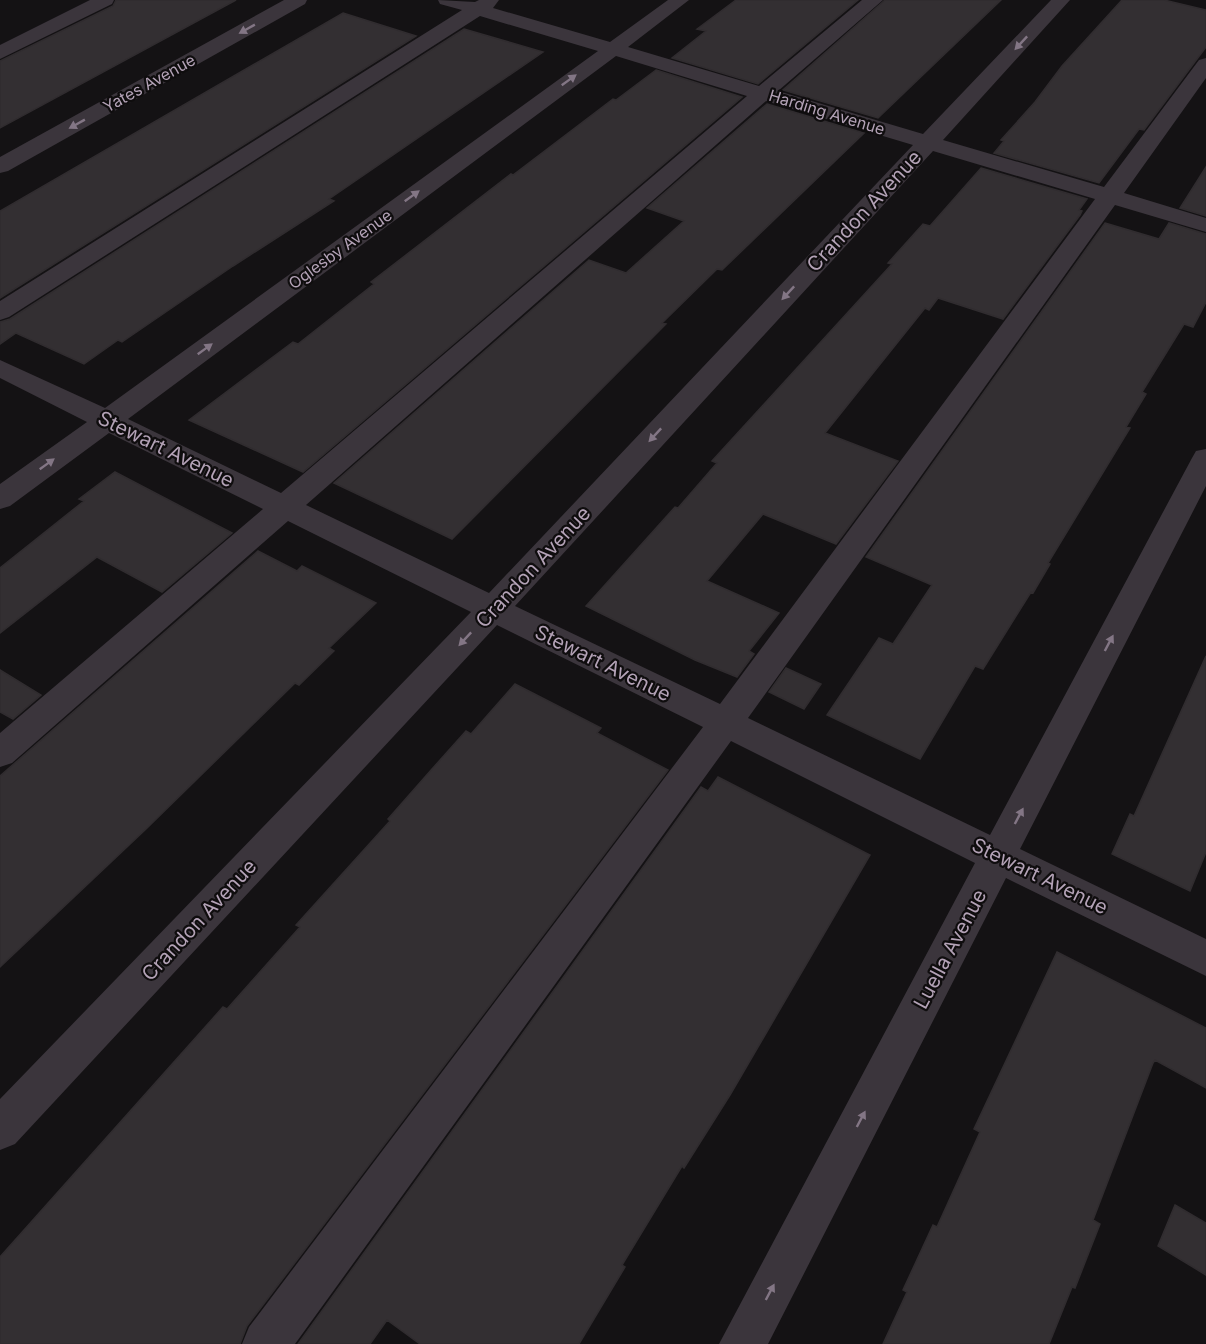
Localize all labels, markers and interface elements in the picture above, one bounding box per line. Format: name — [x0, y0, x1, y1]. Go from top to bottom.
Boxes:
one-way arrow — [239, 23, 255, 34]
one-way arrow — [1015, 35, 1029, 49]
street label: Yates Avenue — [99, 49, 199, 117]
one-way arrow — [562, 75, 577, 87]
street label: Harding Avenue — [767, 85, 887, 139]
one-way arrow — [69, 118, 85, 129]
street label: Crandon Avenue — [802, 145, 926, 277]
one-way arrow — [404, 190, 420, 202]
street label: Oglesby Avenue — [284, 205, 396, 293]
one-way arrow — [781, 285, 795, 300]
one-way arrow — [196, 343, 212, 355]
street label: Stewart Avenue — [94, 406, 238, 492]
one-way arrow — [648, 428, 662, 443]
one-way arrow — [39, 458, 55, 470]
street label: Crandon Avenue — [471, 501, 595, 633]
street label: Stewart Avenue — [531, 620, 675, 706]
one-way arrow — [458, 632, 472, 646]
one-way arrow — [1104, 635, 1114, 652]
one-way arrow — [1014, 808, 1024, 825]
street label: Stewart Avenue — [968, 833, 1112, 919]
street label: Crandon Avenue — [137, 854, 261, 986]
street label: Luella Avenue — [909, 885, 991, 1013]
one-way arrow — [856, 1111, 865, 1128]
one-way arrow — [765, 1283, 775, 1300]

